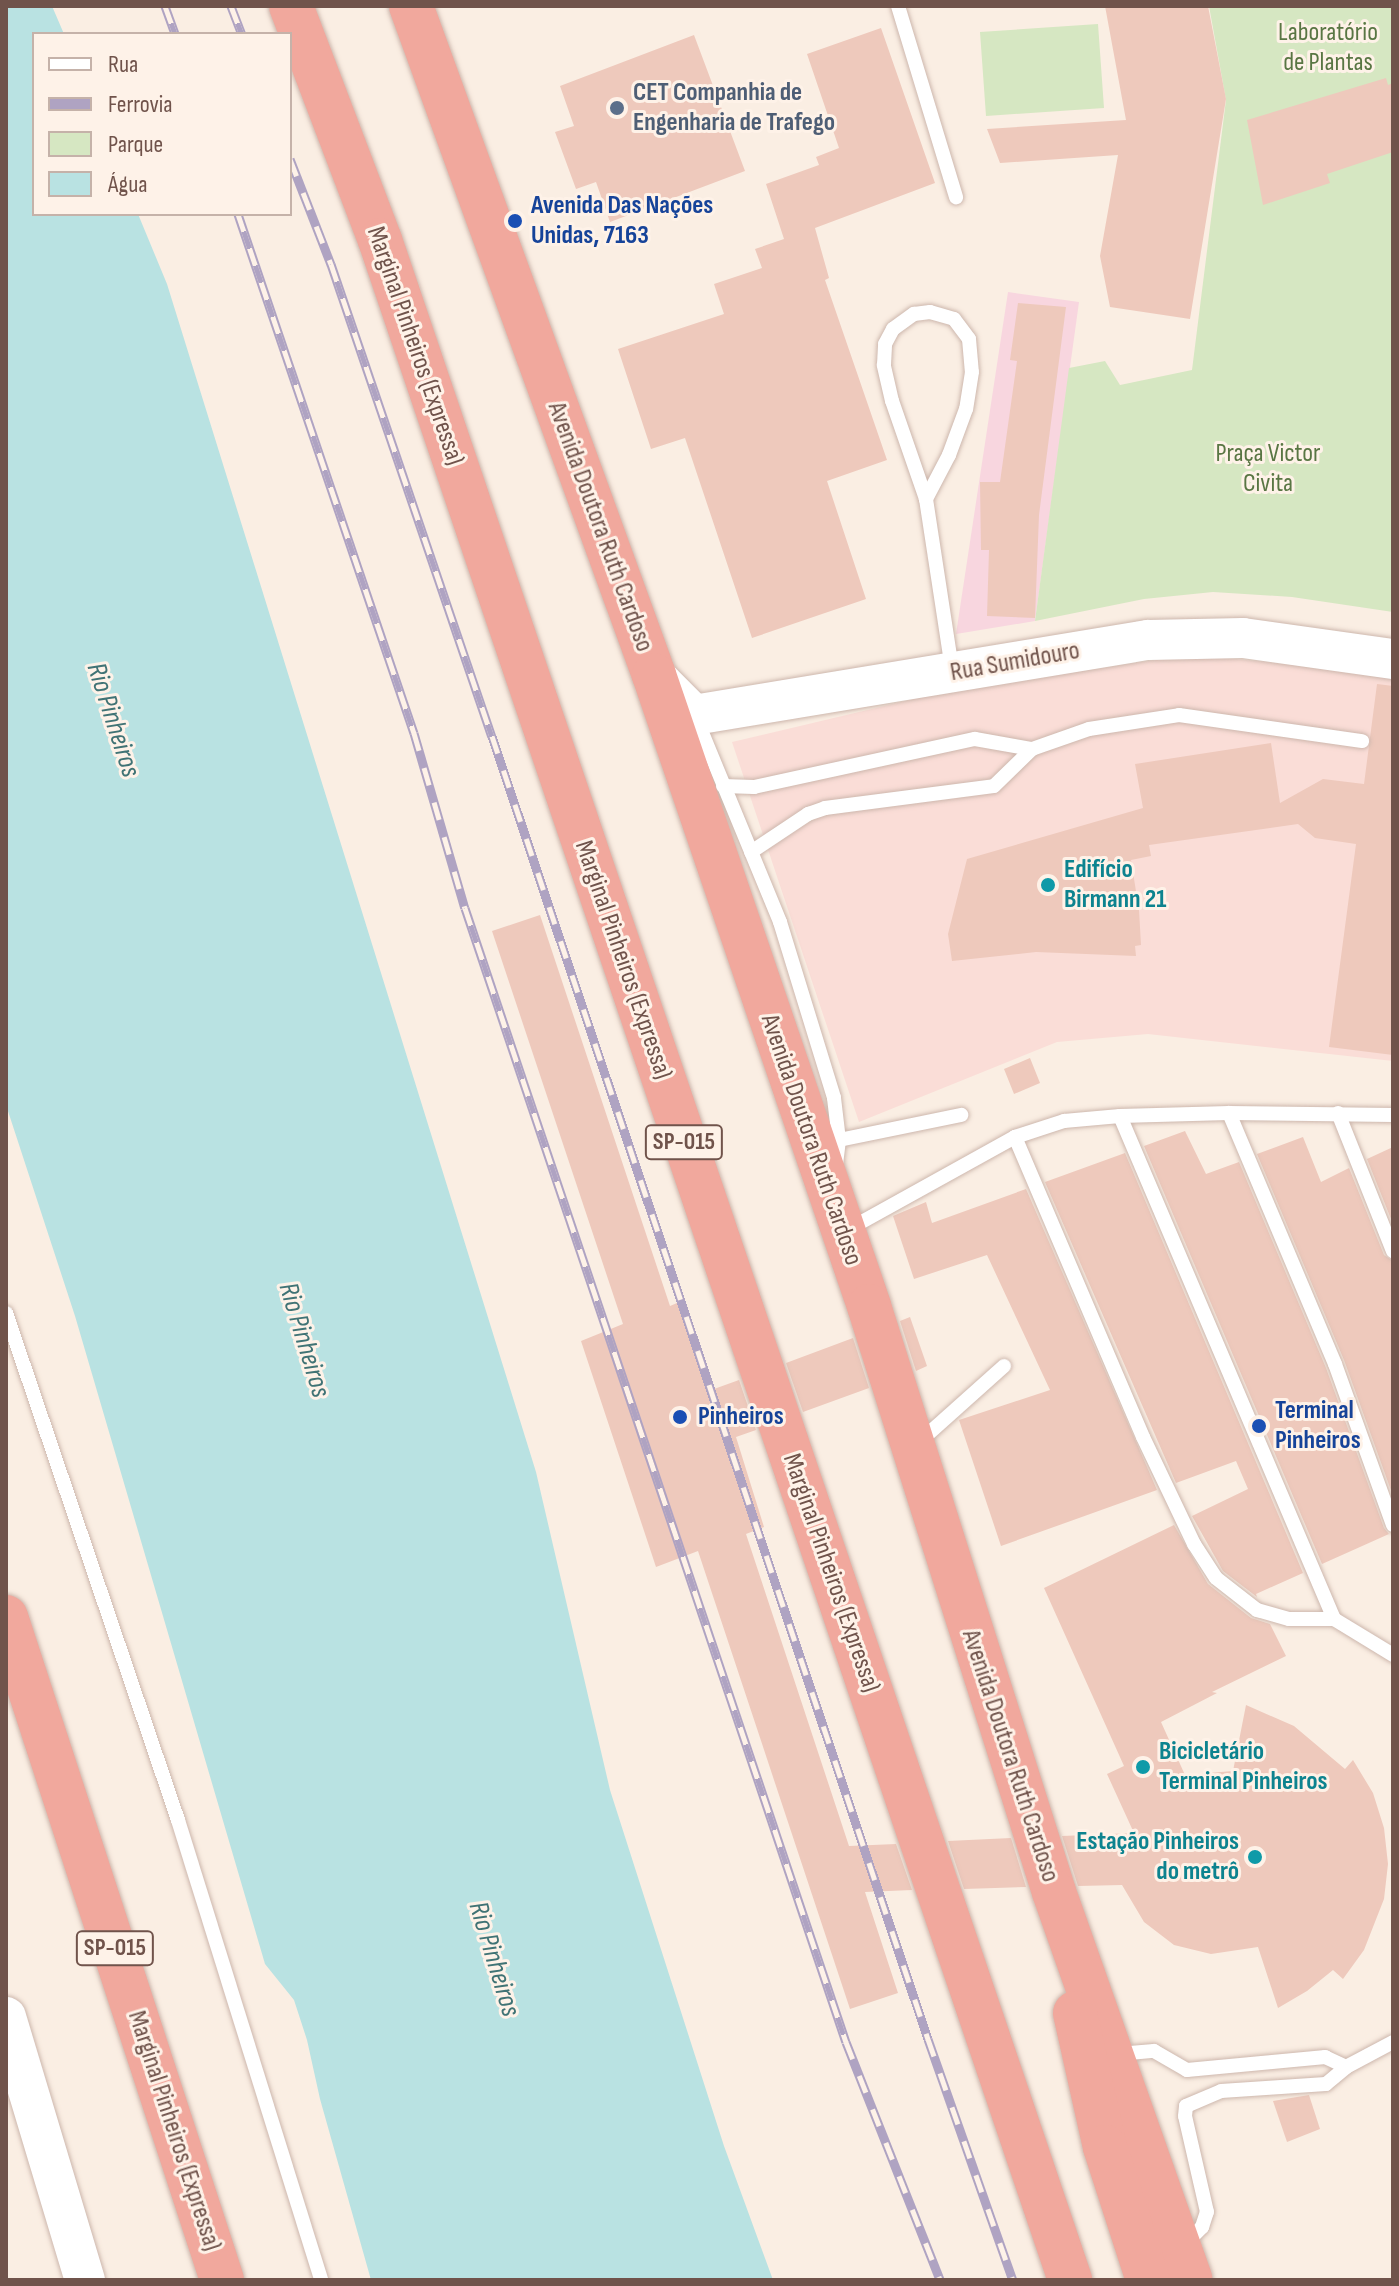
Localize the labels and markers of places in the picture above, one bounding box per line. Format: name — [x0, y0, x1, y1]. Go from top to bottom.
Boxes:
place label: CET Companhia de Engenharia de Trafego — [633, 77, 835, 138]
marker: CET Companhia de Engenharia de Trafego — [608, 99, 626, 117]
place label: Avenida Das Nações Unidas, 7163 — [531, 190, 713, 252]
marker: Avenida Das Nações Unidas, 7163 — [506, 212, 524, 230]
place label: Edifício Birmann 21 — [1064, 854, 1166, 916]
marker: Edifício Birmann 21 — [1039, 876, 1057, 894]
place label: Terminal Pinheiros — [1275, 1395, 1361, 1456]
place label: Pinheiros — [698, 1401, 784, 1433]
marker: Pinheiros — [669, 1406, 691, 1428]
marker: Terminal Pinheiros — [1250, 1417, 1268, 1435]
place label: Bicicletário Terminal Pinheiros — [1159, 1736, 1328, 1798]
marker: Bicicletário Terminal Pinheiros — [1134, 1758, 1152, 1776]
place label: Estação Pinheiros do metrô — [1076, 1826, 1239, 1888]
marker: Estação Pinheiros do metrô — [1246, 1848, 1264, 1866]

